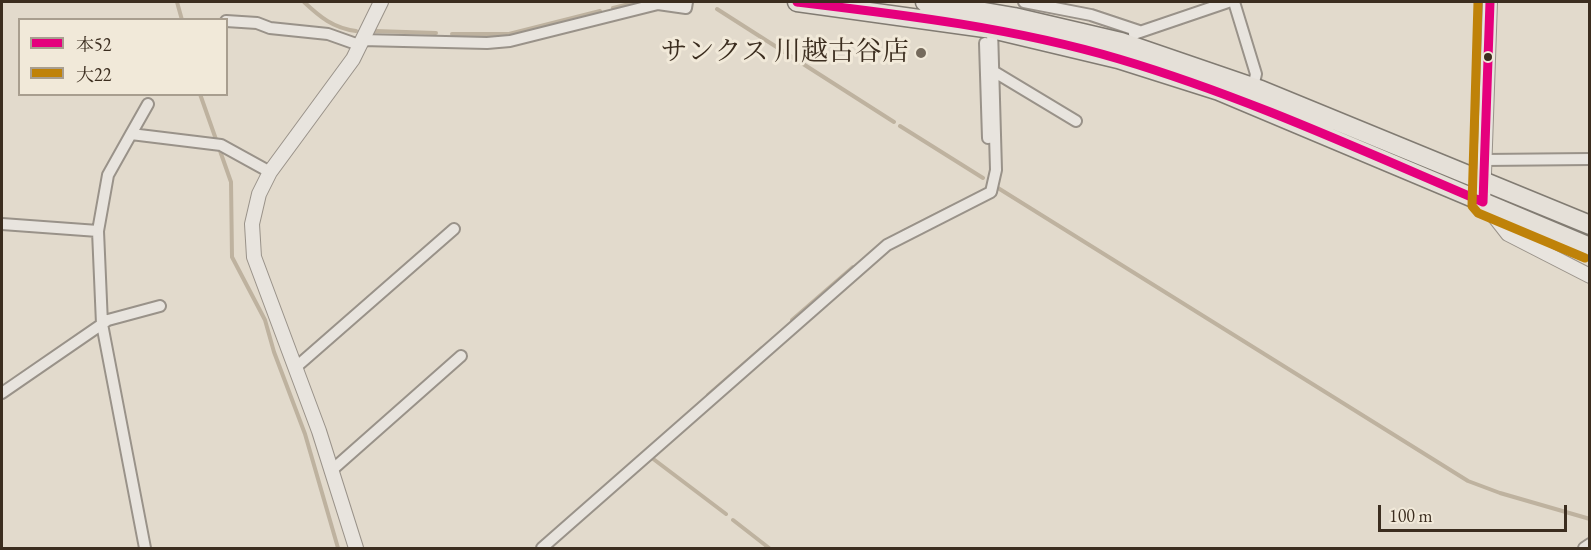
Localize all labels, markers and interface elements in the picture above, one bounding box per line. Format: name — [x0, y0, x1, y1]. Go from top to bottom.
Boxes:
legend — [18, 18, 228, 96]
text: 本52 — [76, 33, 111, 56]
place label: サンクス 川越古谷店 — [661, 37, 909, 69]
marker: サンクス 川越古谷店 — [914, 46, 928, 60]
unlabelled marker — [1482, 51, 1494, 63]
text: 大22 — [76, 63, 111, 86]
scale bar — [1381, 493, 1570, 531]
text: 100 m — [1389, 504, 1433, 527]

